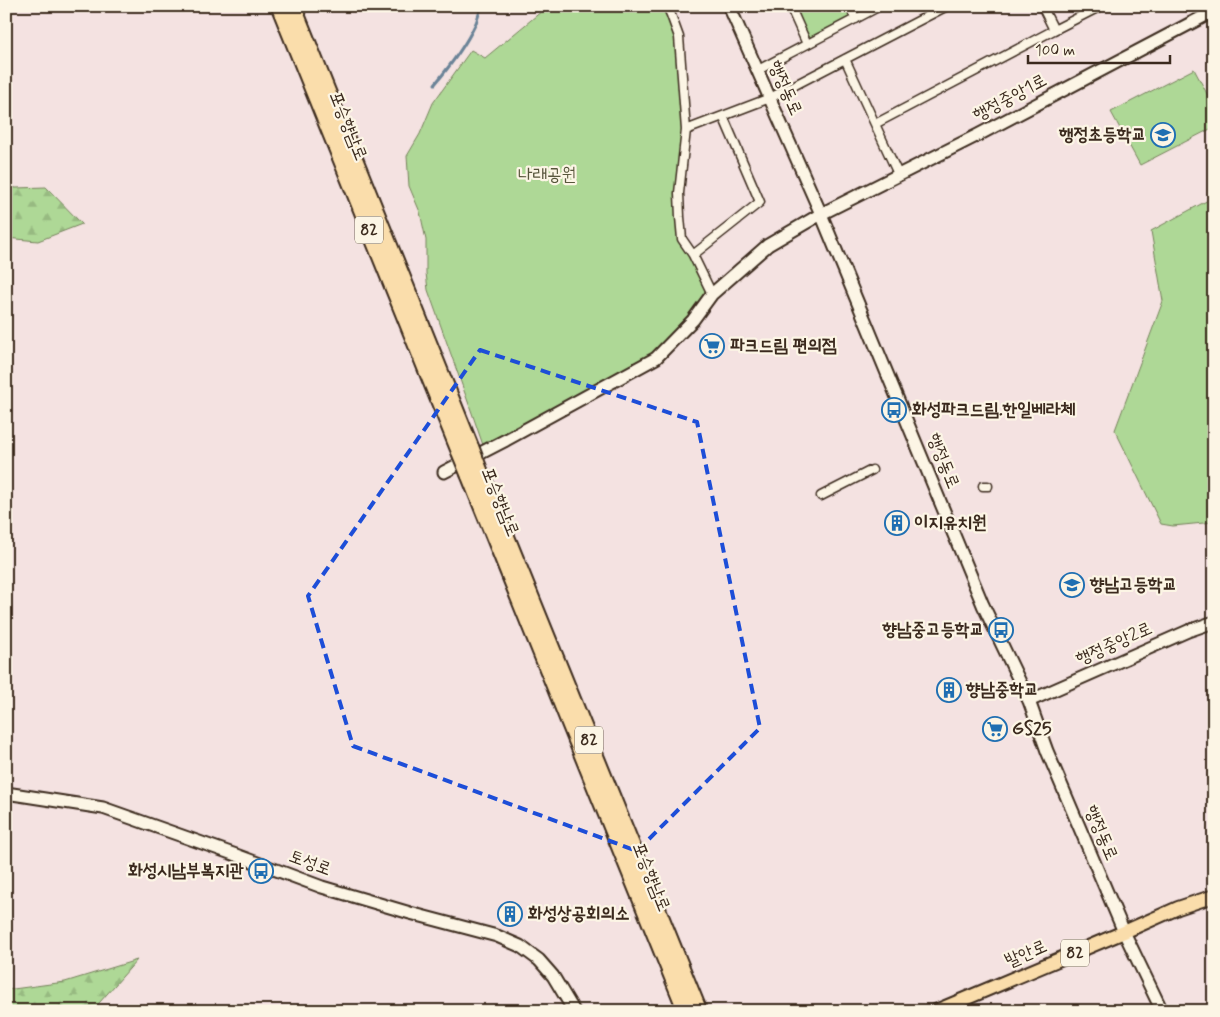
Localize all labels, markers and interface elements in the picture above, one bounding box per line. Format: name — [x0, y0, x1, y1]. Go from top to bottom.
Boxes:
scale bar — [1028, 32, 1170, 64]
text: 100 m — [1035, 41, 1075, 61]
street label: 행정동로 — [762, 57, 808, 119]
street label: 행정중앙1로 — [969, 69, 1051, 127]
street label: 포승향남로 — [323, 88, 373, 164]
school or university icon: 행정초등학교 — [1150, 122, 1176, 148]
place label: 행정초등학교 — [1058, 123, 1146, 147]
park label: 나래공원 — [518, 163, 576, 187]
road number: 82 — [355, 216, 383, 244]
supermarket icon: 파크드림 편의점 — [699, 333, 725, 359]
place label: 파크드림 편의점 — [730, 334, 837, 358]
bus stop icon: 화성파크드림.한일베라체 — [881, 397, 907, 423]
place label: 화성파크드림.한일베라체 — [912, 398, 1076, 422]
street label: 행정동로 — [921, 430, 965, 492]
street label: 포승향남로 — [475, 464, 525, 540]
building icon: 이지유치원 — [884, 510, 910, 536]
place label: 이지유치원 — [914, 511, 986, 535]
school or university icon: 향남고등학교 — [1059, 572, 1085, 598]
place label: 향남고등학교 — [1089, 573, 1177, 597]
bus stop icon: 향남중고등학교 — [988, 617, 1014, 643]
street label: 행정중앙2로 — [1072, 617, 1156, 671]
place label: 향남중고등학교 — [882, 618, 984, 642]
building icon: 향남중학교 — [936, 677, 962, 703]
place label: 향남중학교 — [965, 678, 1038, 702]
supermarket icon: GS25 — [982, 716, 1008, 742]
place label: GS25 — [1012, 717, 1052, 741]
road number: 82 — [575, 726, 603, 754]
street label: 행정동로 — [1079, 802, 1123, 864]
street label: 포승향남로 — [626, 839, 676, 915]
street label: 토성로 — [285, 844, 335, 882]
bus stop icon: 화성시남부복지관 — [248, 858, 274, 884]
place label: 화성시남부복지관 — [128, 859, 245, 883]
building icon: 화성상공회의소 — [497, 901, 523, 927]
place label: 화성상공회의소 — [528, 902, 629, 926]
street label: 발안로 — [1001, 934, 1051, 974]
road number: 82 — [1061, 940, 1089, 966]

